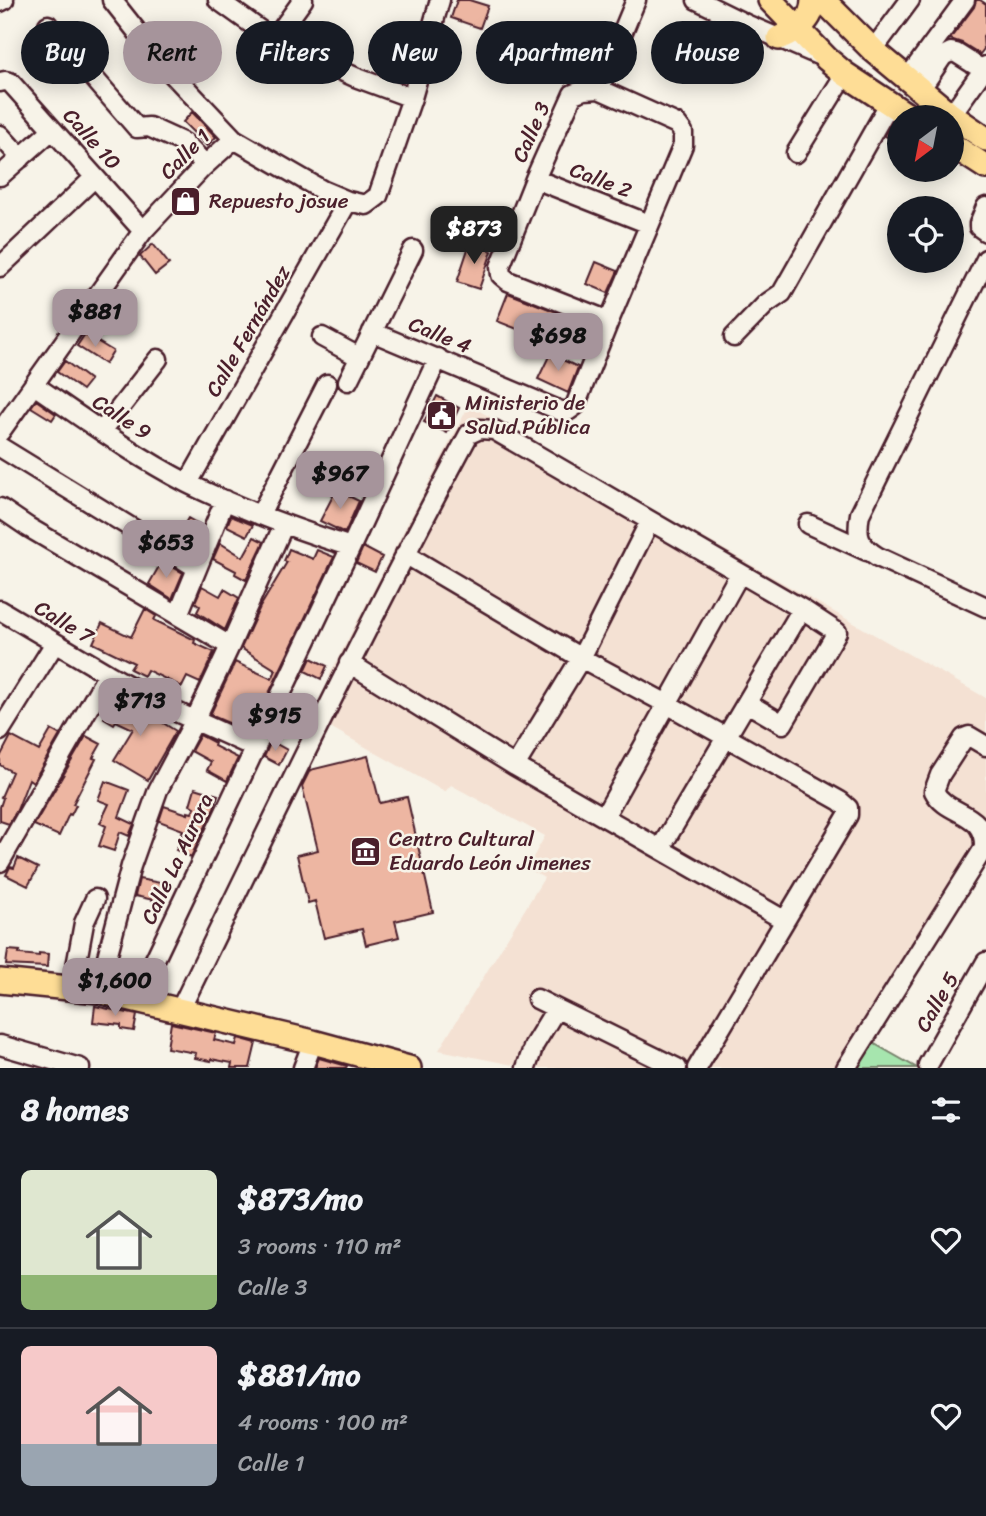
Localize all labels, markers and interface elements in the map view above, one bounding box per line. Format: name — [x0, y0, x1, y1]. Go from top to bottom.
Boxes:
chip: Buy — [21, 21, 109, 84]
chip: Rent — [123, 21, 222, 84]
chip: Filters — [236, 21, 354, 84]
chip: New — [368, 21, 462, 84]
chip: Apartment — [476, 21, 637, 84]
chip: House — [651, 21, 764, 84]
street label: Calle 3 — [501, 95, 561, 169]
street label: Calle 10 — [53, 99, 131, 179]
north arrow — [887, 105, 964, 182]
map controls — [887, 105, 964, 273]
street label: Calle 1 — [150, 119, 220, 189]
street label: Calle 2 — [564, 151, 638, 209]
place label: Repuesto josue — [209, 182, 349, 220]
shop icon: Repuesto josue — [169, 184, 203, 218]
button: locate — [887, 196, 964, 273]
pin: $873 — [433, 206, 515, 266]
text: $873 — [446, 208, 502, 249]
street label: Calle Fernández — [195, 257, 302, 404]
pin: $881 — [54, 290, 136, 349]
text: $881 — [68, 291, 122, 332]
street label: Calle 4 — [403, 305, 477, 365]
pin: $698 — [517, 314, 599, 373]
text: $698 — [530, 315, 586, 356]
street label: Calle 9 — [84, 383, 160, 451]
place label: Ministerio de Salud Pública — [465, 384, 591, 446]
public building icon: Ministerio de Salud Pública — [425, 398, 459, 432]
pin: $967 — [299, 452, 381, 511]
text: $967 — [312, 453, 368, 494]
pin: $653 — [125, 520, 207, 580]
text: $653 — [138, 522, 194, 563]
street label: Calle 7 — [27, 589, 103, 656]
pin: $713 — [99, 678, 181, 738]
text: $713 — [114, 680, 166, 721]
pin: $915 — [234, 694, 316, 753]
text: $915 — [248, 695, 302, 736]
street label: Calle La Aurora — [130, 787, 224, 931]
place label: Centro Cultural Eduardo León Jimenes — [389, 820, 591, 882]
museum icon: Centro Cultural Eduardo León Jimenes — [349, 834, 383, 868]
pin: $1,600 — [58, 958, 172, 1018]
text: $1,600 — [78, 960, 152, 1001]
street label: Calle 5 — [904, 964, 970, 1040]
text: 8 homes — [21, 1083, 129, 1137]
icon: filters — [927, 1091, 965, 1129]
text: $873/mo — [238, 1172, 363, 1226]
icon: home — [77, 1198, 161, 1282]
icon: heart — [927, 1221, 965, 1259]
text: 3 rooms · 110 m² — [238, 1226, 402, 1267]
text: Calle 3 — [238, 1267, 307, 1308]
text: $881/mo — [238, 1348, 360, 1402]
icon: home — [77, 1374, 161, 1458]
icon: heart — [927, 1397, 965, 1435]
text: 4 rooms · 100 m² — [238, 1402, 408, 1443]
text: Calle 1 — [238, 1443, 305, 1484]

